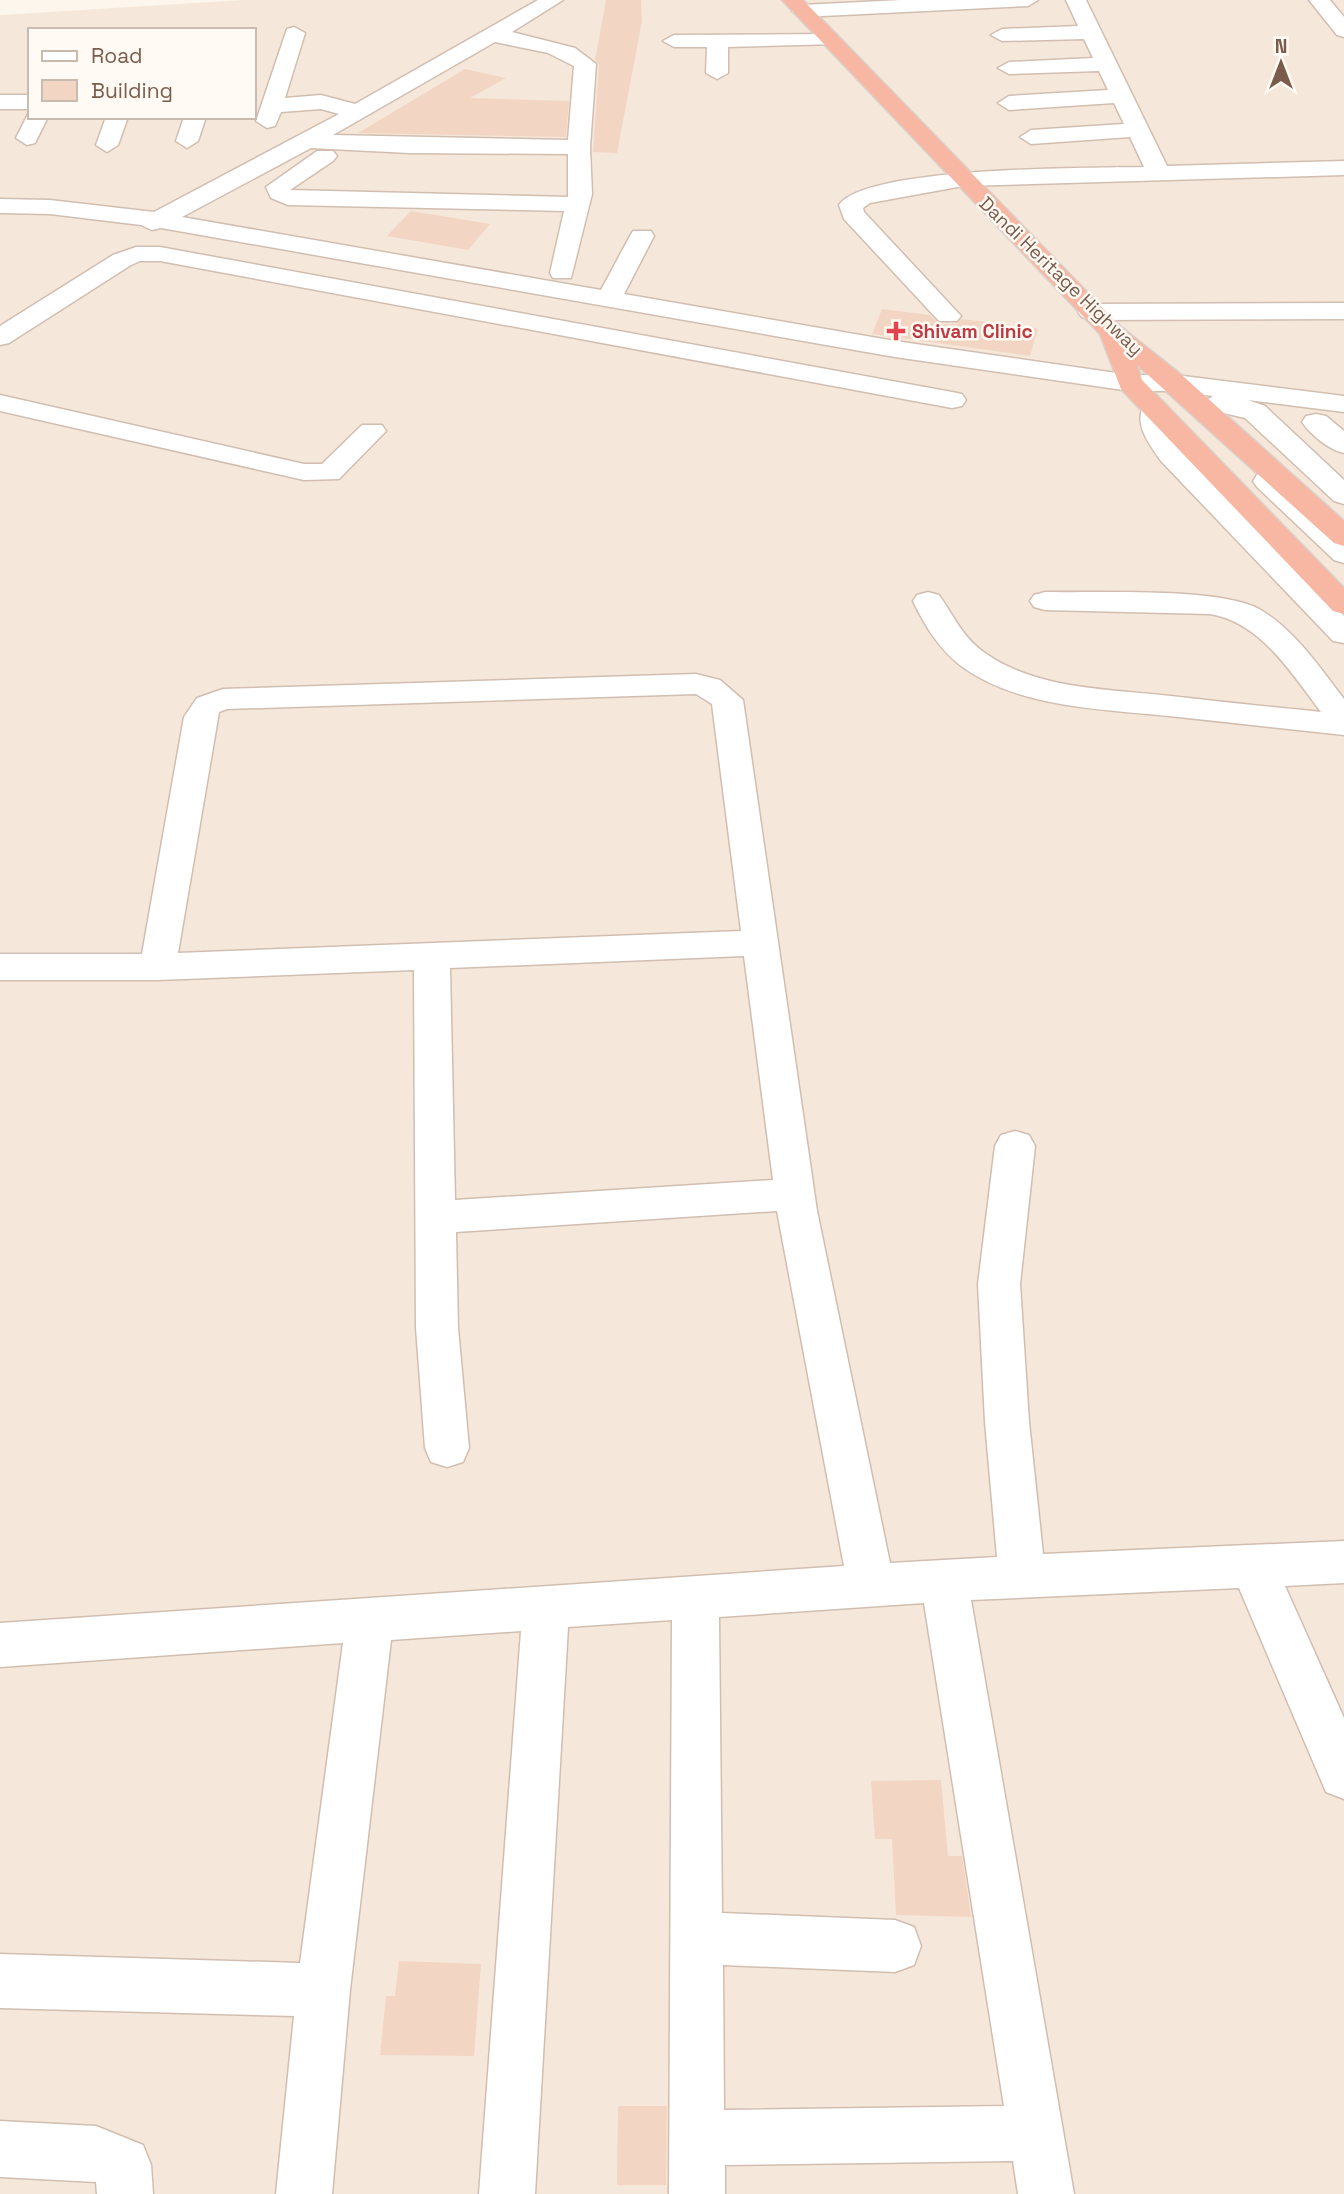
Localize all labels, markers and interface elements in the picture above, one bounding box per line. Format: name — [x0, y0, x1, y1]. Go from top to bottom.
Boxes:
legend — [28, 28, 256, 119]
north arrow — [1246, 28, 1316, 98]
text: N — [1275, 34, 1287, 59]
text: Road — [91, 42, 143, 69]
text: Building — [91, 77, 173, 104]
street label: Dandi Heritage Highway — [974, 191, 1148, 361]
place label: Shivam Clinic — [912, 319, 1033, 344]
marker: Shivam Clinic — [886, 321, 906, 341]

